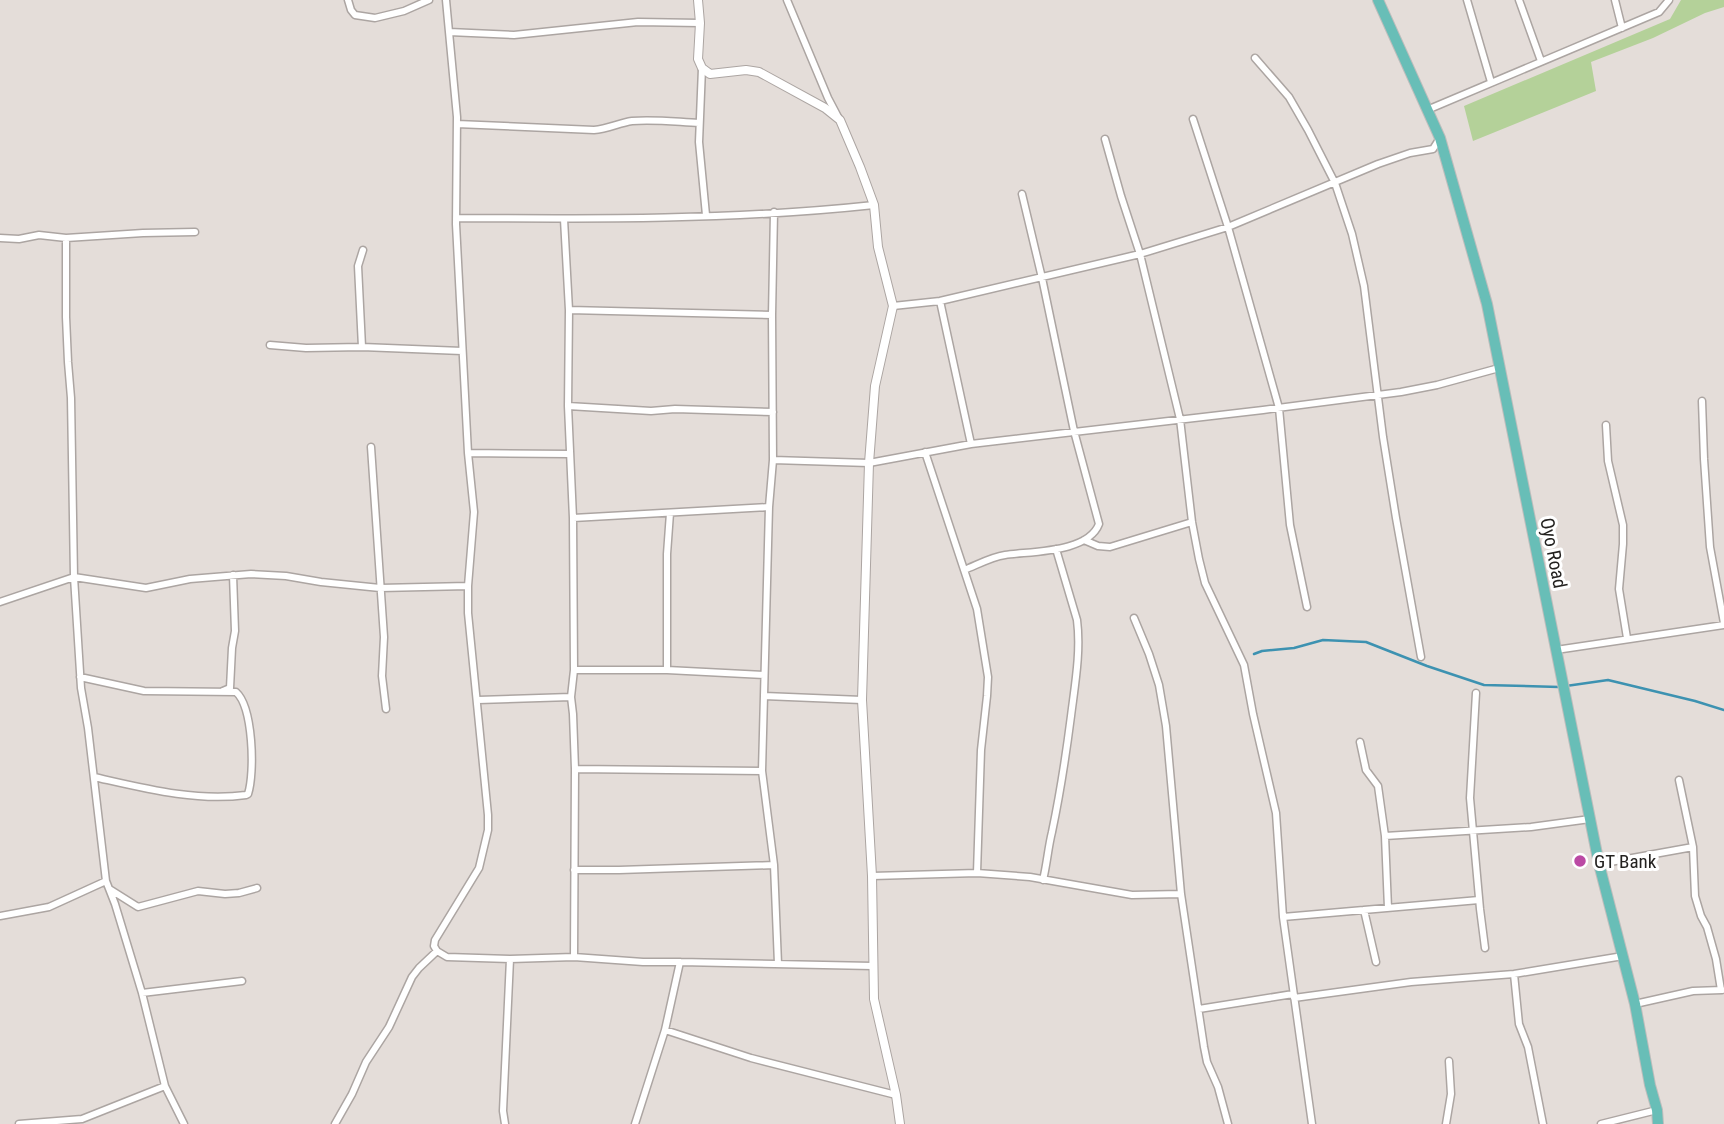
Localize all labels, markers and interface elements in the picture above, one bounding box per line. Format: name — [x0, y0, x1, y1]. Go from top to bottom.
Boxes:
street label: Oyo Road — [1535, 516, 1572, 590]
place label: GT Bank — [1594, 850, 1657, 873]
marker: GT Bank — [1572, 853, 1588, 869]

